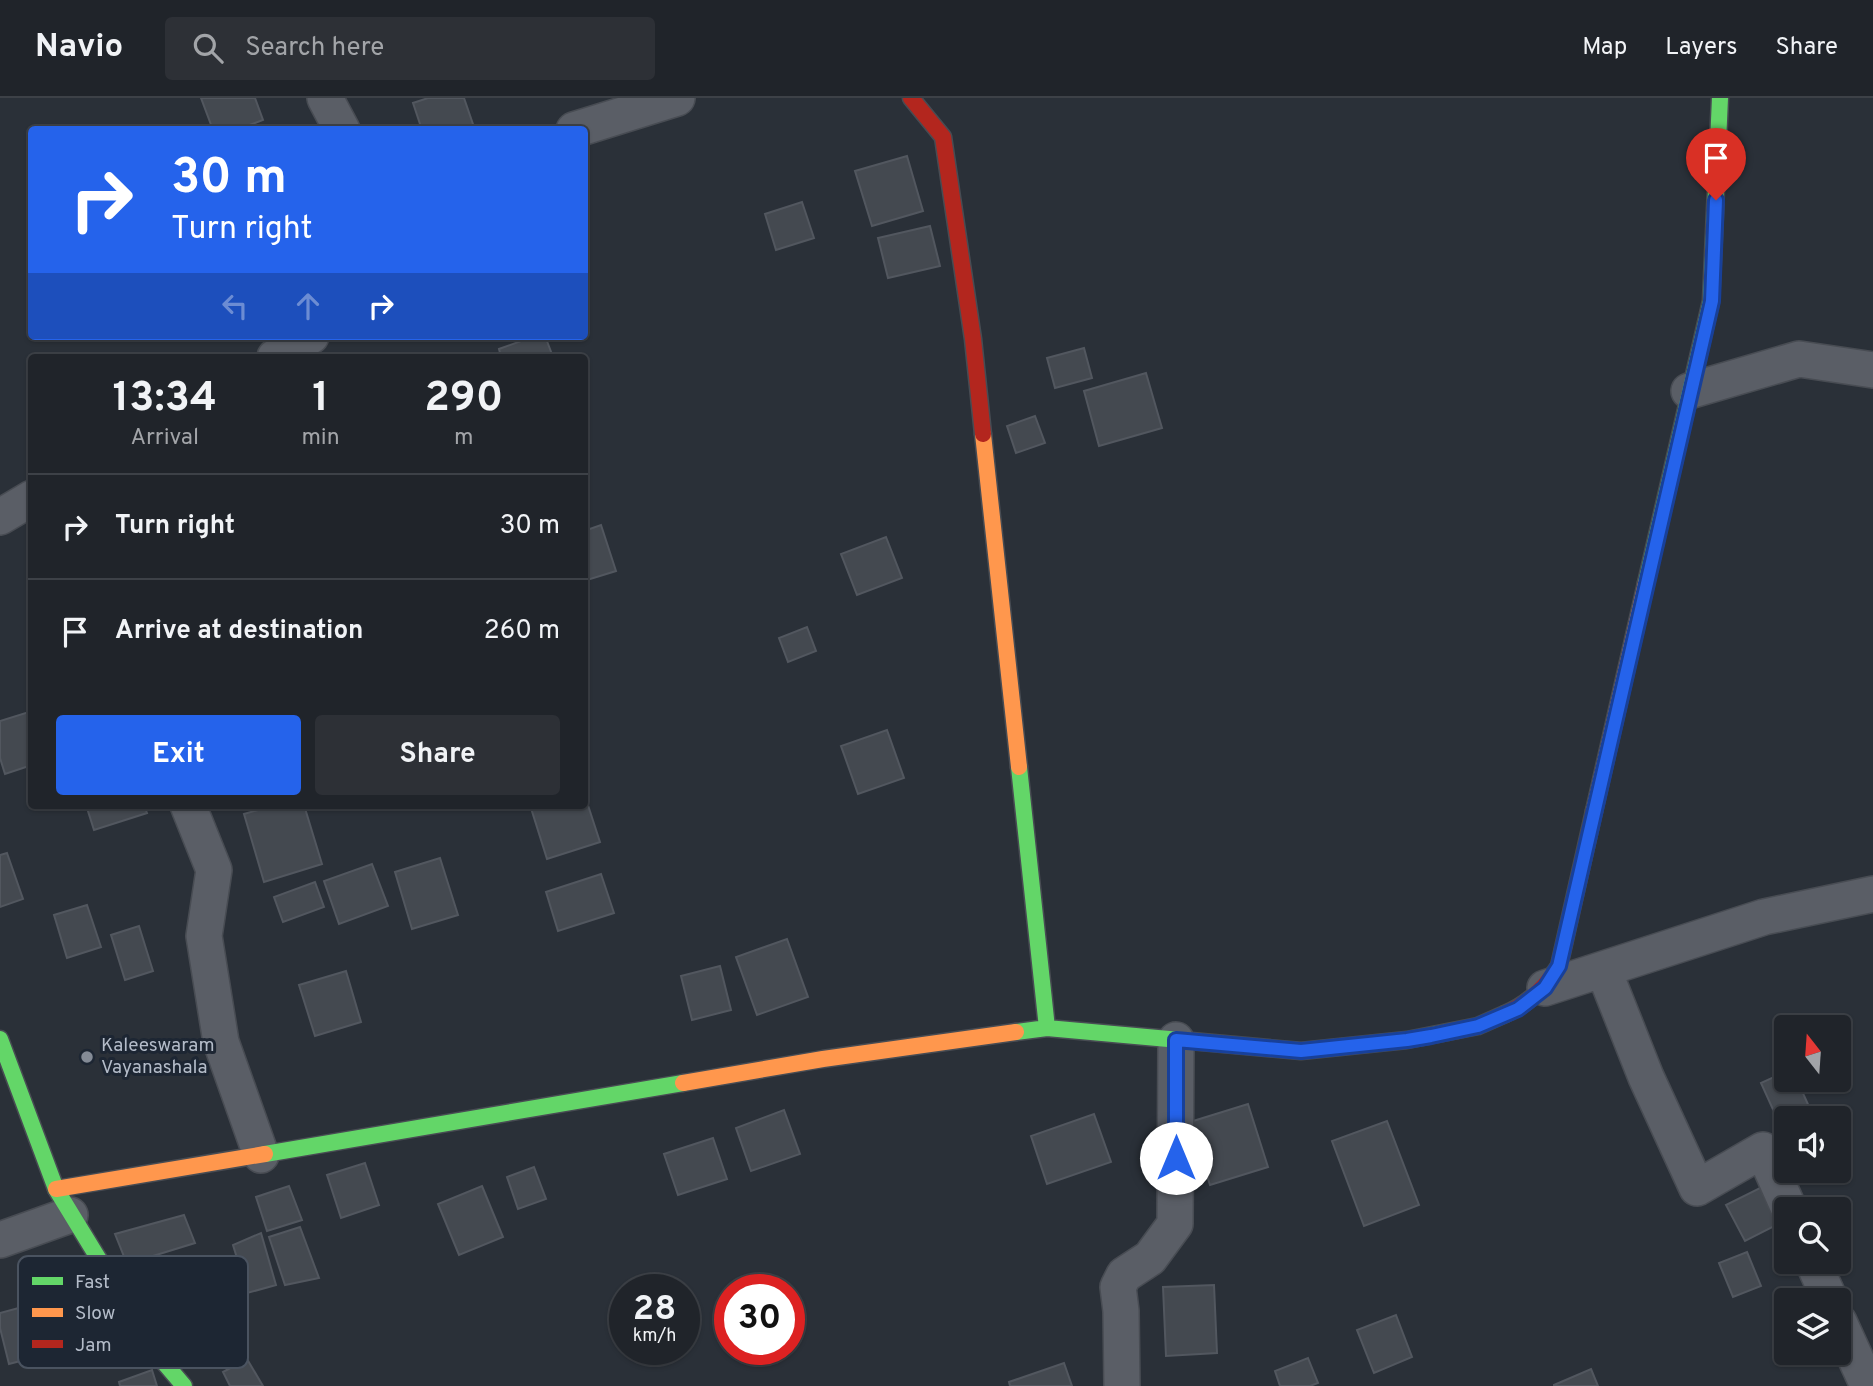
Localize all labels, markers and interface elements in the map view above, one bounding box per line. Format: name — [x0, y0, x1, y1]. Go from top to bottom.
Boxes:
search box — [165, 17, 655, 80]
text: Navio — [35, 27, 123, 69]
icon: search — [189, 29, 227, 67]
text: Search here — [245, 32, 384, 65]
text: Map — [1582, 33, 1627, 63]
text: Layers — [1665, 33, 1737, 63]
text: Share — [1775, 33, 1838, 63]
pin — [1686, 128, 1746, 200]
icon: arrive — [1697, 139, 1735, 177]
text: 30 m — [171, 149, 287, 211]
icon: right — [56, 154, 147, 245]
text: Turn right — [171, 210, 313, 250]
icon: left — [216, 287, 254, 325]
icon: ahead — [289, 287, 327, 325]
icon: right — [362, 287, 400, 325]
text: 13:34 — [113, 373, 217, 426]
text: 1 — [312, 373, 329, 426]
text: 290 — [424, 373, 503, 426]
text: Arrival — [130, 424, 199, 453]
text: min — [301, 424, 340, 453]
text: m — [454, 424, 474, 453]
icon: right — [56, 508, 94, 546]
text: Turn right — [115, 510, 235, 543]
text: 30 m — [500, 510, 560, 543]
icon: arrive — [56, 613, 94, 651]
text: Arrive at destination — [115, 615, 363, 648]
text: 260 m — [484, 615, 560, 648]
button: Exit — [56, 715, 301, 795]
button: Share — [315, 715, 560, 795]
north arrow — [1774, 1015, 1852, 1092]
map controls — [1774, 1015, 1851, 1365]
place label: Kaleeswaram Vayanashala — [101, 1034, 215, 1080]
marker: Kaleeswaram Vayanashala — [79, 1049, 95, 1065]
button: sound — [1774, 1106, 1851, 1183]
position arrow — [1139, 1121, 1213, 1195]
button: search — [1774, 1197, 1851, 1274]
legend — [18, 1256, 248, 1368]
text: Fast — [75, 1271, 110, 1295]
speed limit sign: 30 — [714, 1274, 805, 1365]
text: 28 — [633, 1288, 676, 1332]
button: layers — [1774, 1288, 1851, 1365]
text: Slow — [75, 1302, 115, 1326]
text: km/h — [633, 1325, 676, 1348]
text: Jam — [75, 1334, 112, 1358]

